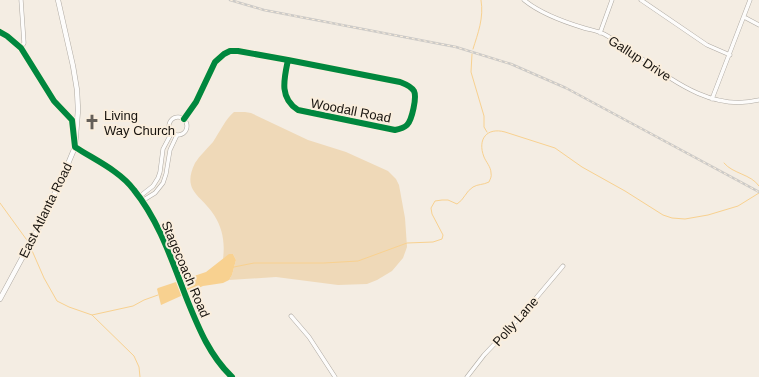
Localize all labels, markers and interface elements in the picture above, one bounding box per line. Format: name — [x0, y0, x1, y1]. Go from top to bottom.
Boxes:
street label: Gallup Drive — [606, 33, 674, 84]
street label: Woodall Road — [310, 95, 392, 126]
place label: Living Way Church — [104, 108, 175, 138]
church icon: Living Way Church — [83, 113, 101, 131]
street label: East Atlanta Road — [16, 160, 75, 260]
street label: Stagecoach Road — [158, 219, 213, 320]
street label: Polly Lane — [489, 294, 541, 349]

